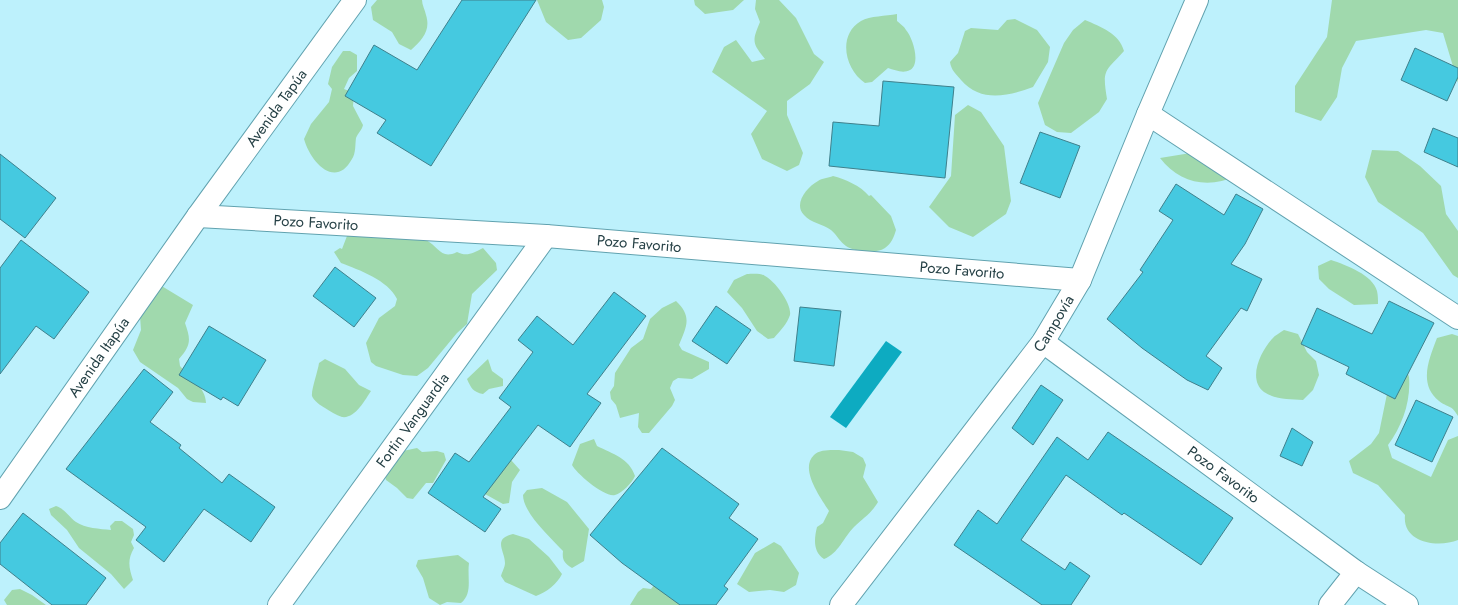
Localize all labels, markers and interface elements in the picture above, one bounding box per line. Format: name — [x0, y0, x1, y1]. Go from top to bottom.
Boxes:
street label: Avenida Tapúa — [241, 64, 312, 152]
street label: Pozo Favorito — [273, 209, 359, 236]
street label: Pozo Favorito — [596, 229, 682, 258]
street label: Pozo Favorito — [919, 256, 1005, 285]
street label: Campovía — [1028, 291, 1080, 357]
street label: Avenida Itapúa — [63, 313, 135, 402]
street label: Fortin Vanguardia — [371, 368, 455, 472]
street label: Pozo Favorito — [1183, 441, 1264, 509]

